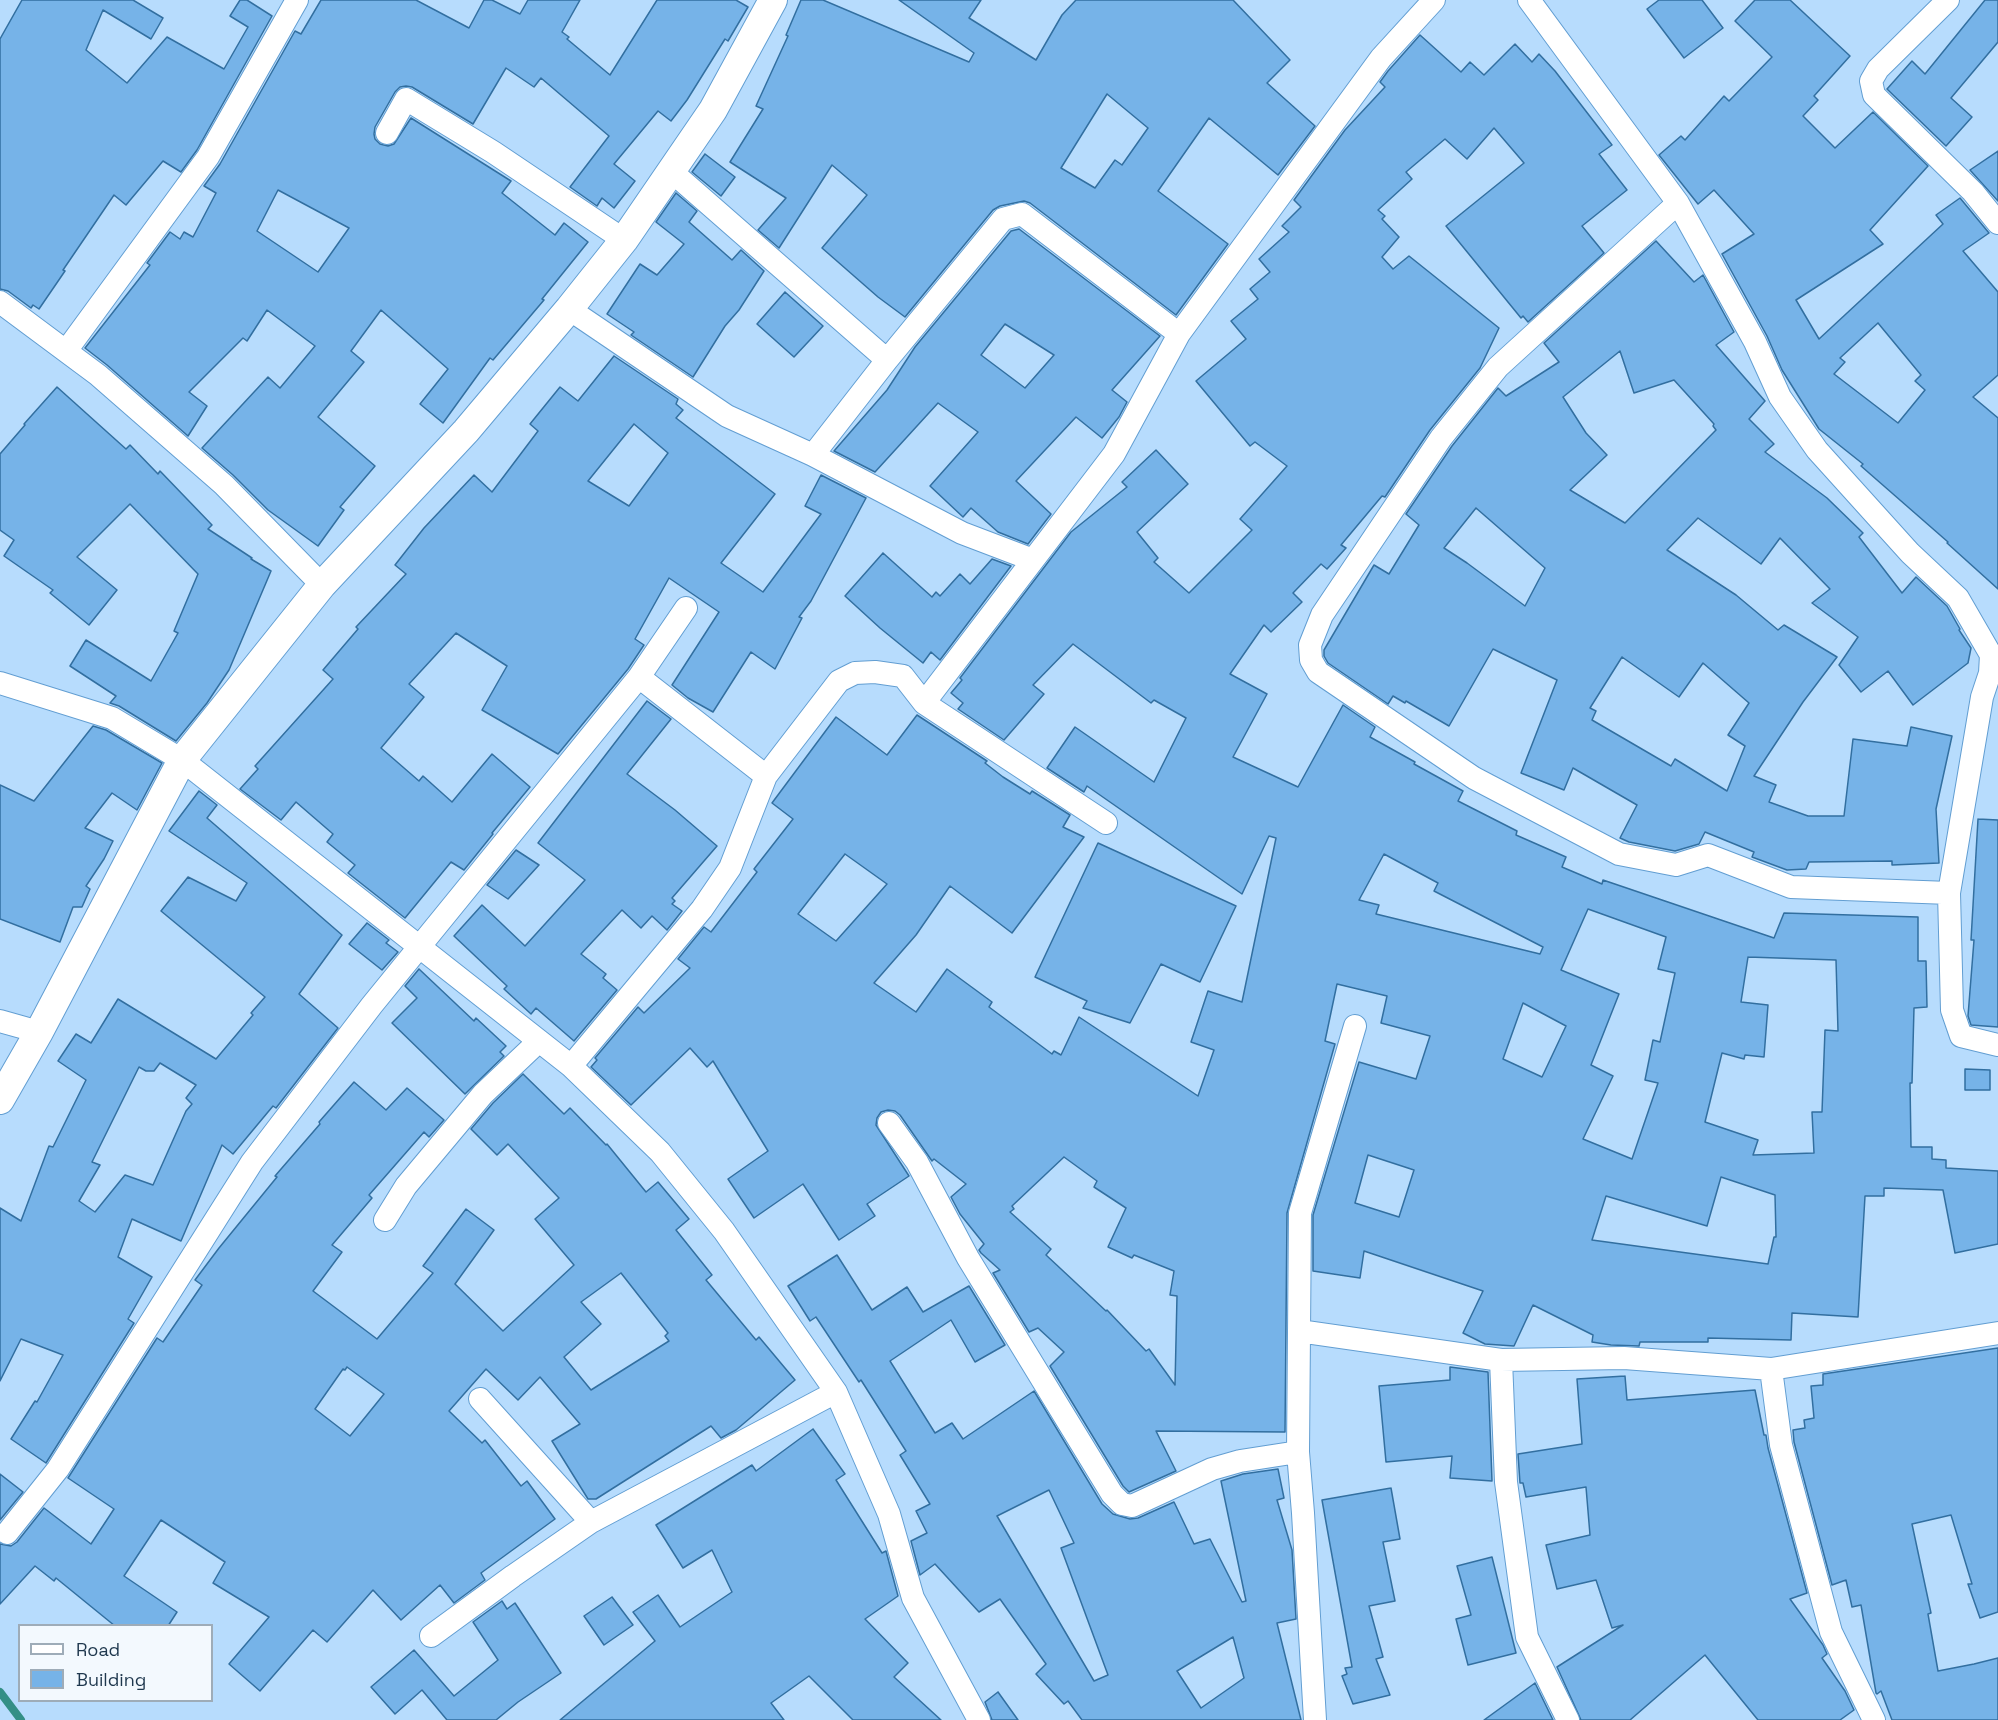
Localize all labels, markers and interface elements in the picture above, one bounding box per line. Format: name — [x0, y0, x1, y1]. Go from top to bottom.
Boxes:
legend — [18, 1624, 213, 1702]
text: Road — [76, 1638, 120, 1661]
text: Building — [76, 1668, 146, 1691]

